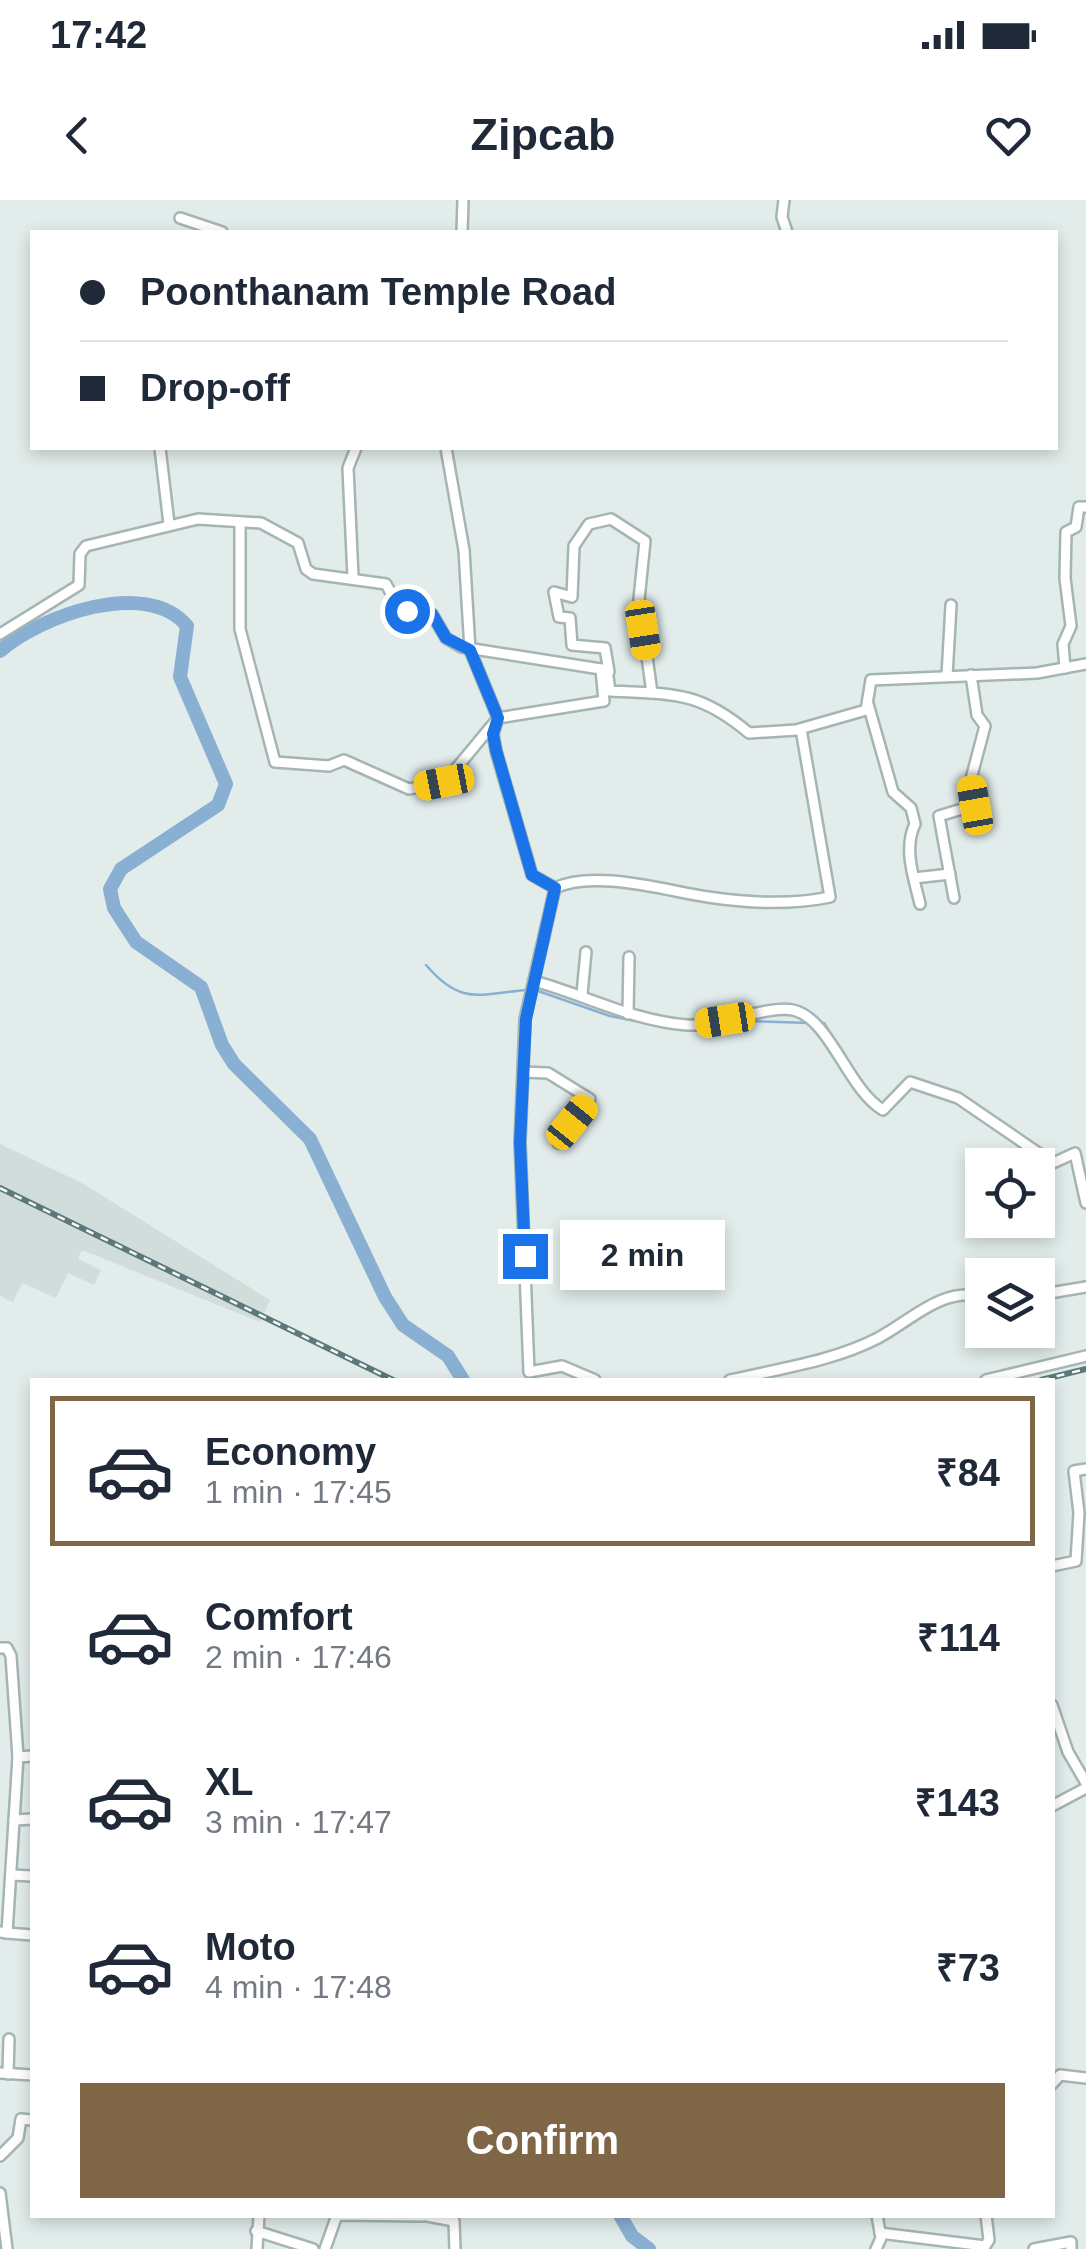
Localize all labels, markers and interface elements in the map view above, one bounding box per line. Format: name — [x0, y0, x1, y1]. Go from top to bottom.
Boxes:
text: 17:42 — [50, 14, 147, 56]
icon: back — [50, 108, 105, 163]
icon: heart — [981, 108, 1036, 163]
text: Zipcab — [470, 109, 616, 160]
text: Poonthanam Temple Road — [140, 271, 616, 313]
text: Drop-off — [140, 367, 290, 409]
route start — [385, 589, 430, 634]
car — [623, 598, 663, 662]
car — [412, 762, 476, 802]
car — [955, 773, 995, 837]
car — [693, 1000, 757, 1040]
car — [541, 1089, 603, 1155]
map controls — [965, 1148, 1055, 1348]
button: locate — [965, 1148, 1055, 1238]
callout: 2 min — [560, 1221, 725, 1291]
route end — [503, 1234, 548, 1279]
text: 2 min — [601, 1237, 684, 1273]
button: layers — [965, 1258, 1055, 1348]
icon: car — [85, 1426, 175, 1516]
text: Economy — [205, 1431, 376, 1473]
text: ₹84 — [936, 1452, 1000, 1494]
text: 1 min · 17:45 — [205, 1474, 392, 1510]
icon: car — [85, 1591, 175, 1681]
text: Comfort — [205, 1596, 353, 1638]
text: ₹114 — [917, 1617, 1000, 1659]
text: 2 min · 17:46 — [205, 1639, 392, 1675]
icon: car — [85, 1756, 175, 1846]
text: XL — [205, 1761, 254, 1803]
text: ₹143 — [915, 1782, 1000, 1824]
text: 3 min · 17:47 — [205, 1804, 392, 1840]
icon: car — [85, 1921, 175, 2011]
text: Moto — [205, 1926, 296, 1968]
text: ₹73 — [936, 1947, 1000, 1989]
text: 4 min · 17:48 — [205, 1969, 392, 2005]
button: Confirm — [80, 2083, 1005, 2198]

